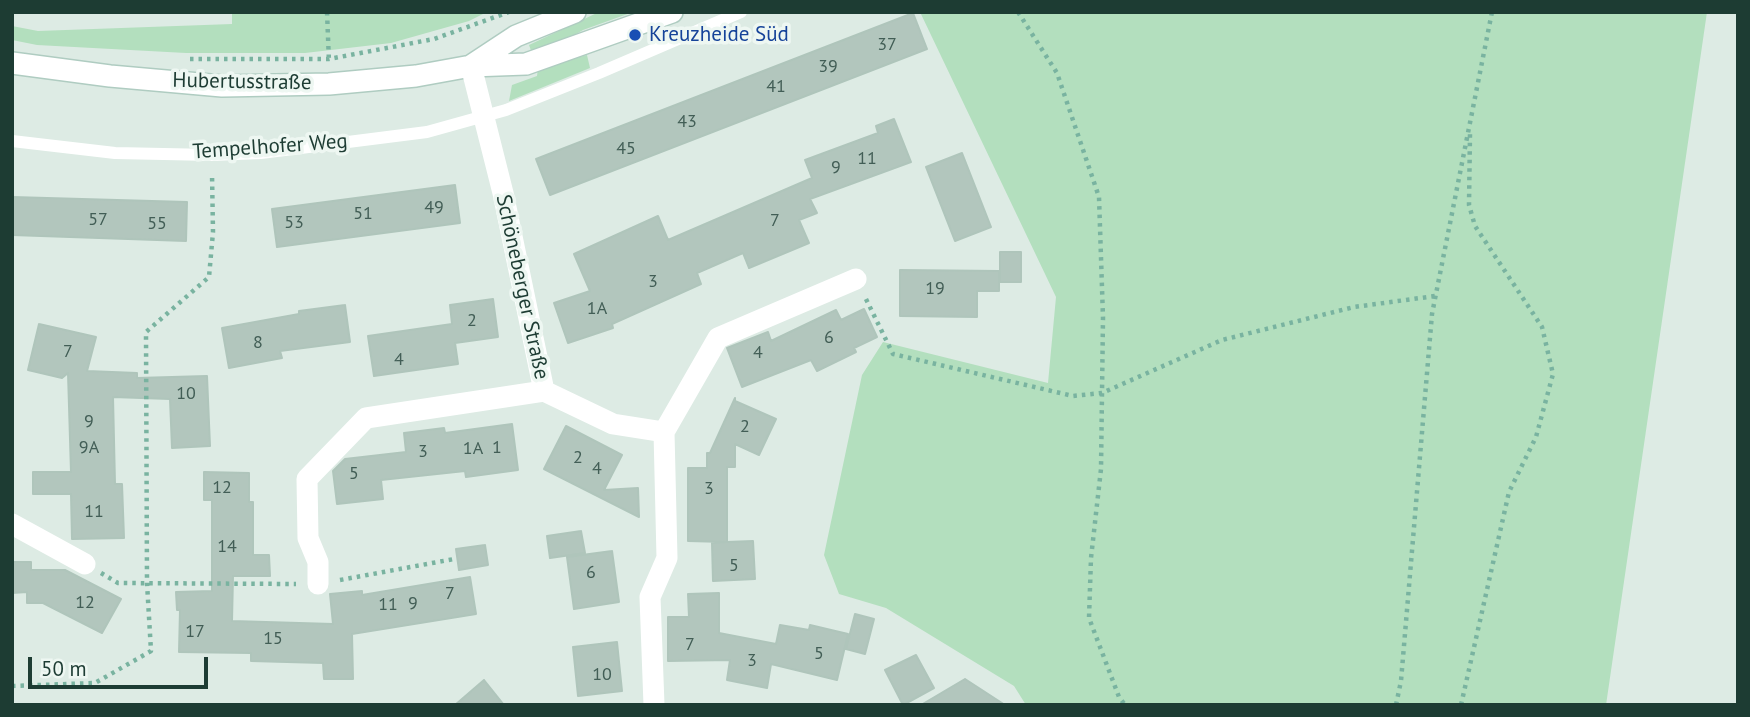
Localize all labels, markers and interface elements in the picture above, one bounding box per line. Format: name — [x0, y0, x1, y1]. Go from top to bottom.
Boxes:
place label: Kreuzheide Süd — [649, 22, 789, 48]
marker: Kreuzheide Süd — [627, 27, 643, 43]
house number: 37 — [877, 34, 897, 56]
house number: 39 — [818, 56, 838, 78]
street label: Hubertusstraße — [172, 68, 312, 96]
house number: 41 — [766, 76, 786, 98]
house number: 43 — [677, 111, 697, 133]
street label: Tempelhofer Weg — [192, 129, 348, 165]
house number: 45 — [616, 138, 636, 160]
house number: 11 — [857, 148, 877, 170]
house number: 9 — [831, 157, 841, 179]
street label: Schöneberger Straße — [490, 192, 554, 382]
house number: 49 — [424, 197, 444, 219]
house number: 51 — [353, 203, 373, 225]
house number: 57 — [88, 209, 108, 231]
house number: 7 — [770, 210, 780, 232]
house number: 53 — [284, 212, 304, 234]
house number: 55 — [147, 213, 167, 235]
house number: 3 — [648, 271, 658, 293]
house number: 19 — [925, 278, 945, 300]
house number: 1A — [587, 298, 607, 320]
house number: 2 — [467, 310, 477, 332]
house number: 6 — [824, 327, 834, 349]
house number: 8 — [253, 332, 263, 354]
house number: 7 — [63, 341, 73, 363]
house number: 4 — [753, 342, 763, 364]
house number: 4 — [394, 349, 404, 371]
house number: 10 — [176, 383, 196, 405]
house number: 9 — [84, 411, 94, 433]
house number: 2 — [740, 416, 750, 438]
house number: 9A — [79, 437, 99, 459]
house number: 1 — [492, 437, 502, 459]
house number: 1A — [463, 438, 483, 460]
house number: 3 — [418, 441, 428, 463]
house number: 2 — [573, 447, 583, 469]
house number: 4 — [592, 458, 602, 480]
house number: 5 — [349, 463, 359, 485]
house number: 12 — [212, 477, 232, 499]
house number: 3 — [704, 478, 714, 500]
house number: 11 — [84, 501, 104, 523]
house number: 14 — [217, 536, 237, 558]
house number: 5 — [729, 555, 739, 577]
house number: 6 — [586, 562, 596, 584]
house number: 7 — [445, 583, 455, 605]
house number: 12 — [75, 592, 95, 614]
house number: 9 — [408, 593, 418, 615]
house number: 11 — [378, 594, 398, 616]
house number: 17 — [185, 621, 205, 643]
house number: 15 — [263, 628, 283, 650]
house number: 7 — [685, 634, 695, 656]
house number: 5 — [814, 643, 824, 665]
scale bar — [32, 644, 212, 688]
house number: 3 — [747, 650, 757, 672]
text: 50 m — [41, 655, 87, 682]
house number: 10 — [592, 664, 612, 686]

